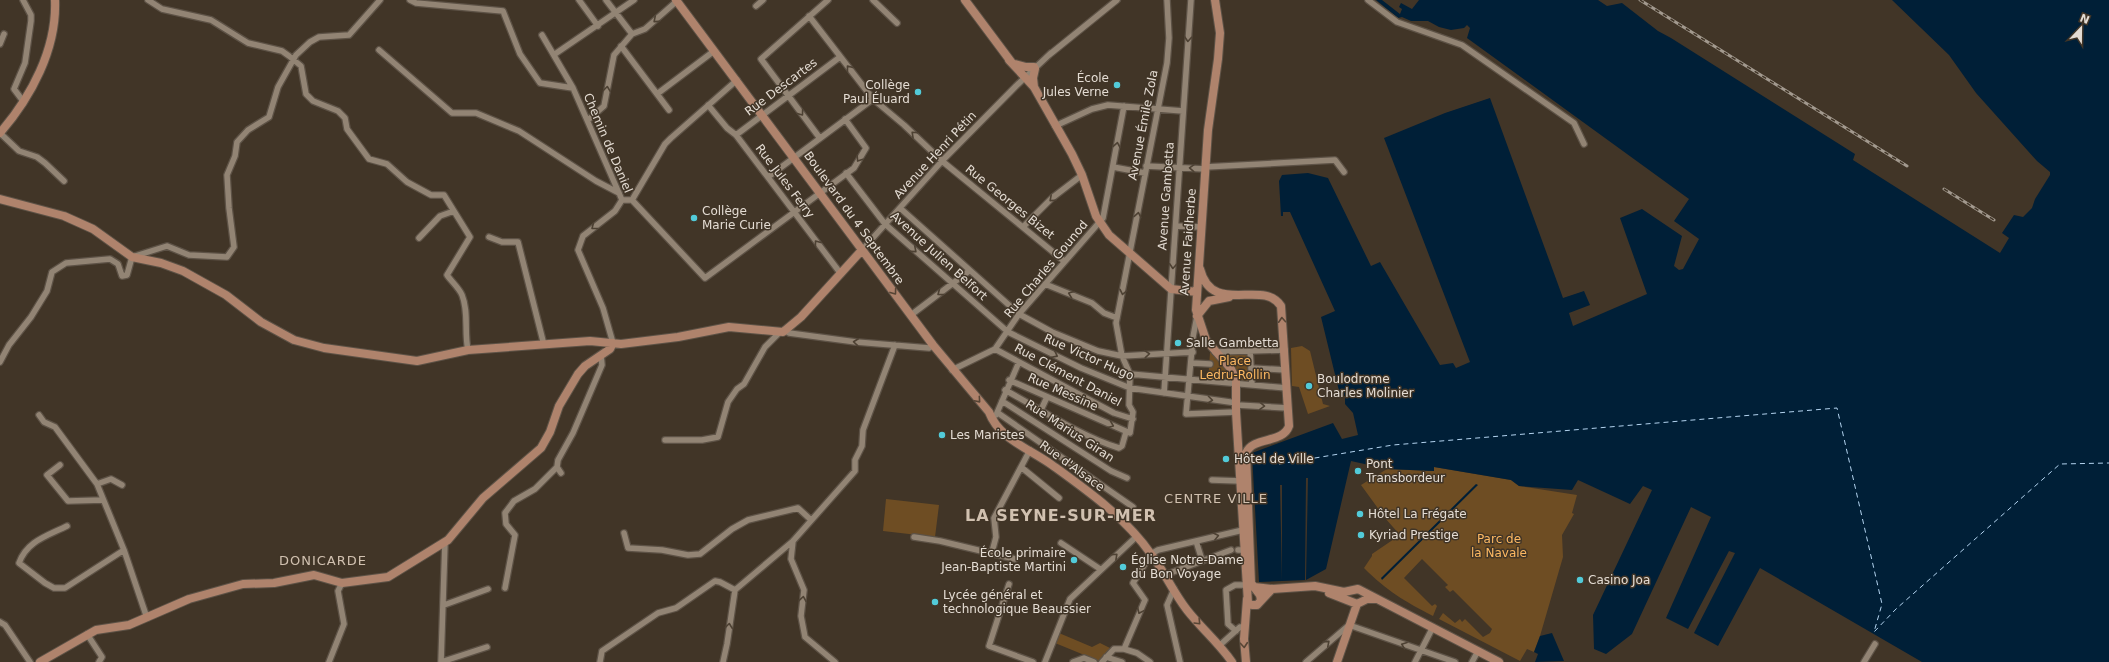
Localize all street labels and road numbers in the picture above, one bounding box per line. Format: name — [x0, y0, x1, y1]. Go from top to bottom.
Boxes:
street label: Rue Descartes — [742, 55, 820, 119]
street label: Avenue Émile Zola — [1124, 69, 1161, 181]
street label: Chemin de Daniel — [581, 91, 635, 195]
street label: Avenue Henri Pétin — [891, 108, 979, 202]
street label: Rue Jules Ferry — [753, 141, 817, 221]
street label: Avenue Gambetta — [1155, 141, 1177, 251]
street label: Boulevard du 4 Septembre — [801, 149, 907, 287]
street label: Rue Georges Bizet — [963, 162, 1058, 242]
street label: Avenue Faidherbe — [1177, 188, 1199, 296]
street label: Avenue Julien Belfort — [888, 209, 990, 303]
street label: Rue Charles Gounod — [1001, 218, 1091, 320]
street label: Rue Victor Hugo — [1042, 331, 1136, 383]
street label: Rue Clément Daniel — [1012, 341, 1124, 409]
street label: Rue Messine — [1026, 370, 1100, 414]
street label: Rue Marius Giran — [1023, 397, 1117, 465]
street label: Rue d'Alsace — [1037, 438, 1107, 494]

